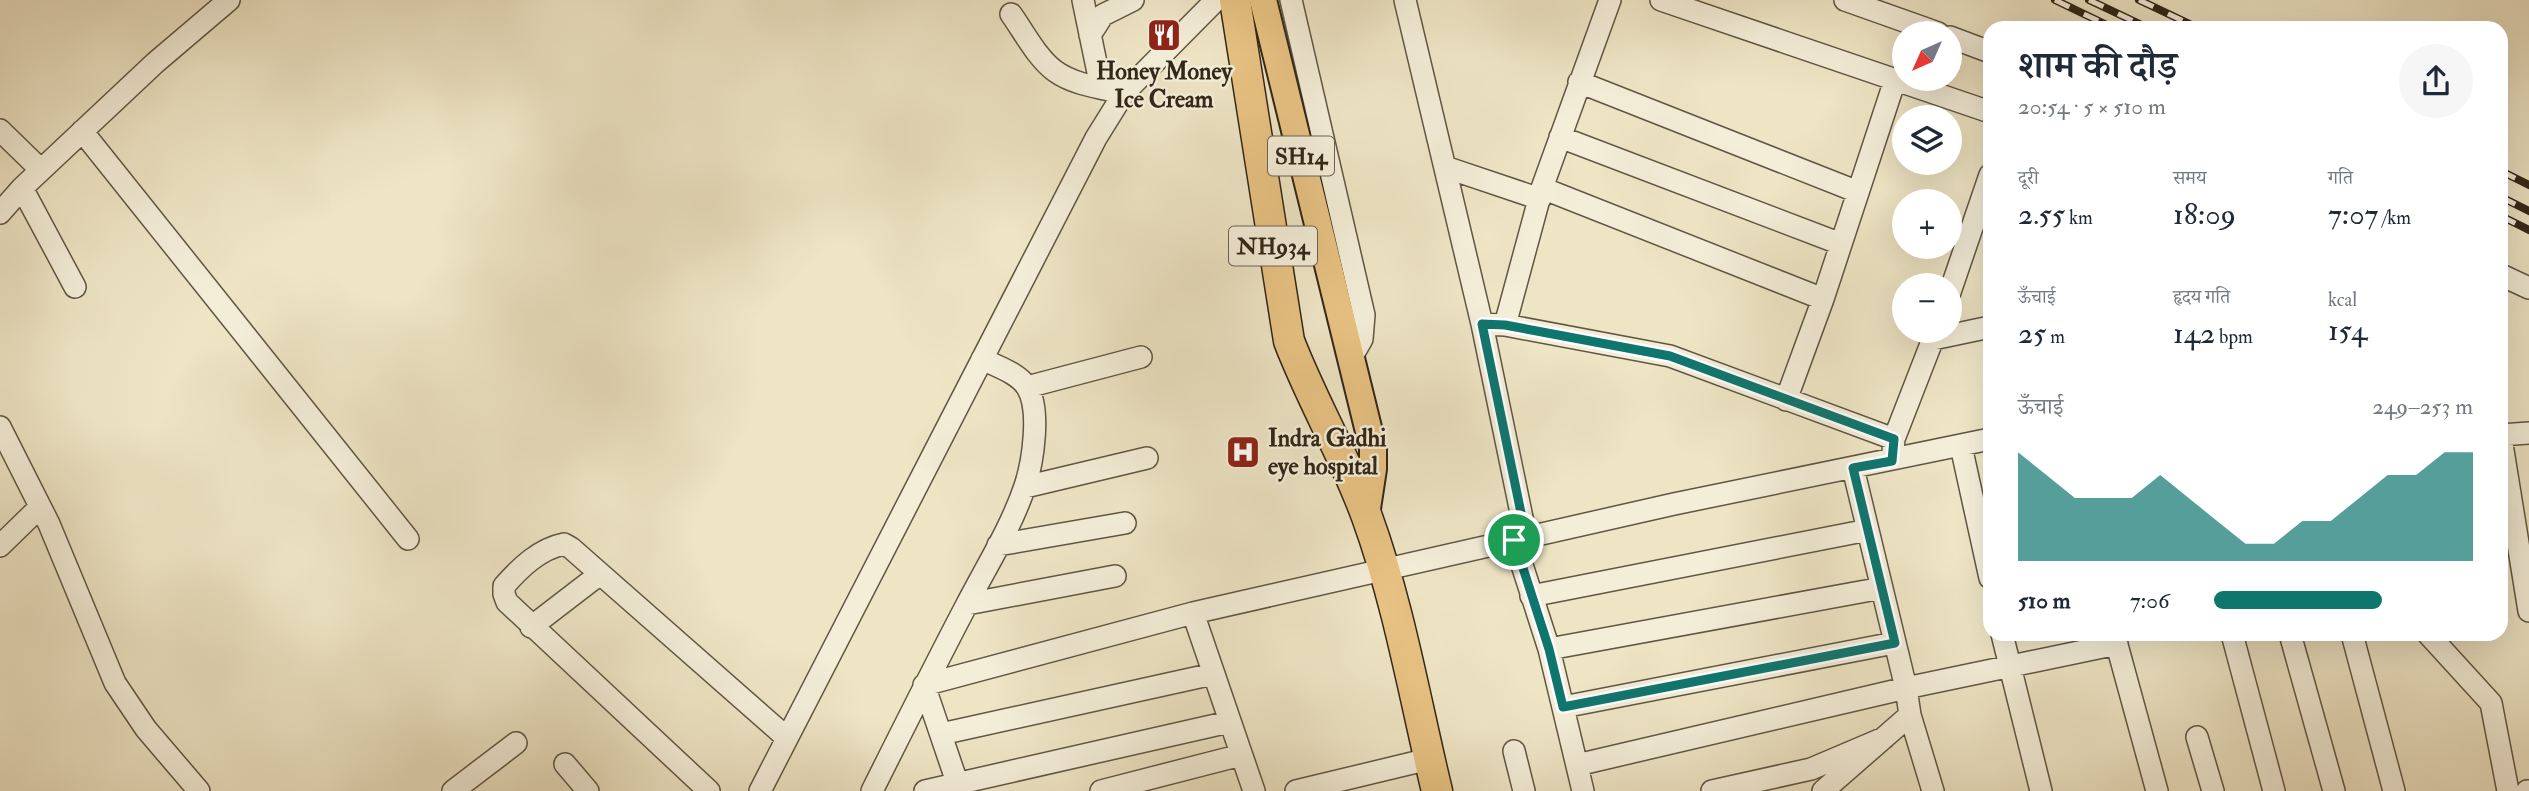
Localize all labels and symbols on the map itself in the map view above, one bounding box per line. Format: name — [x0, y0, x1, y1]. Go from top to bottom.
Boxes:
restaurant icon: Honey Money Ice Cream — [1145, 16, 1183, 54]
north arrow — [1892, 21, 1962, 91]
place label: Honey Money Ice Cream — [1096, 56, 1234, 115]
road number: SH14 — [1268, 136, 1334, 176]
road number: NH934 — [1229, 227, 1317, 266]
place label: Indra Gadhi eye hospital — [1268, 423, 1387, 482]
hospital icon: Indra Gadhi eye hospital — [1224, 433, 1262, 471]
pin — [1484, 510, 1544, 570]

